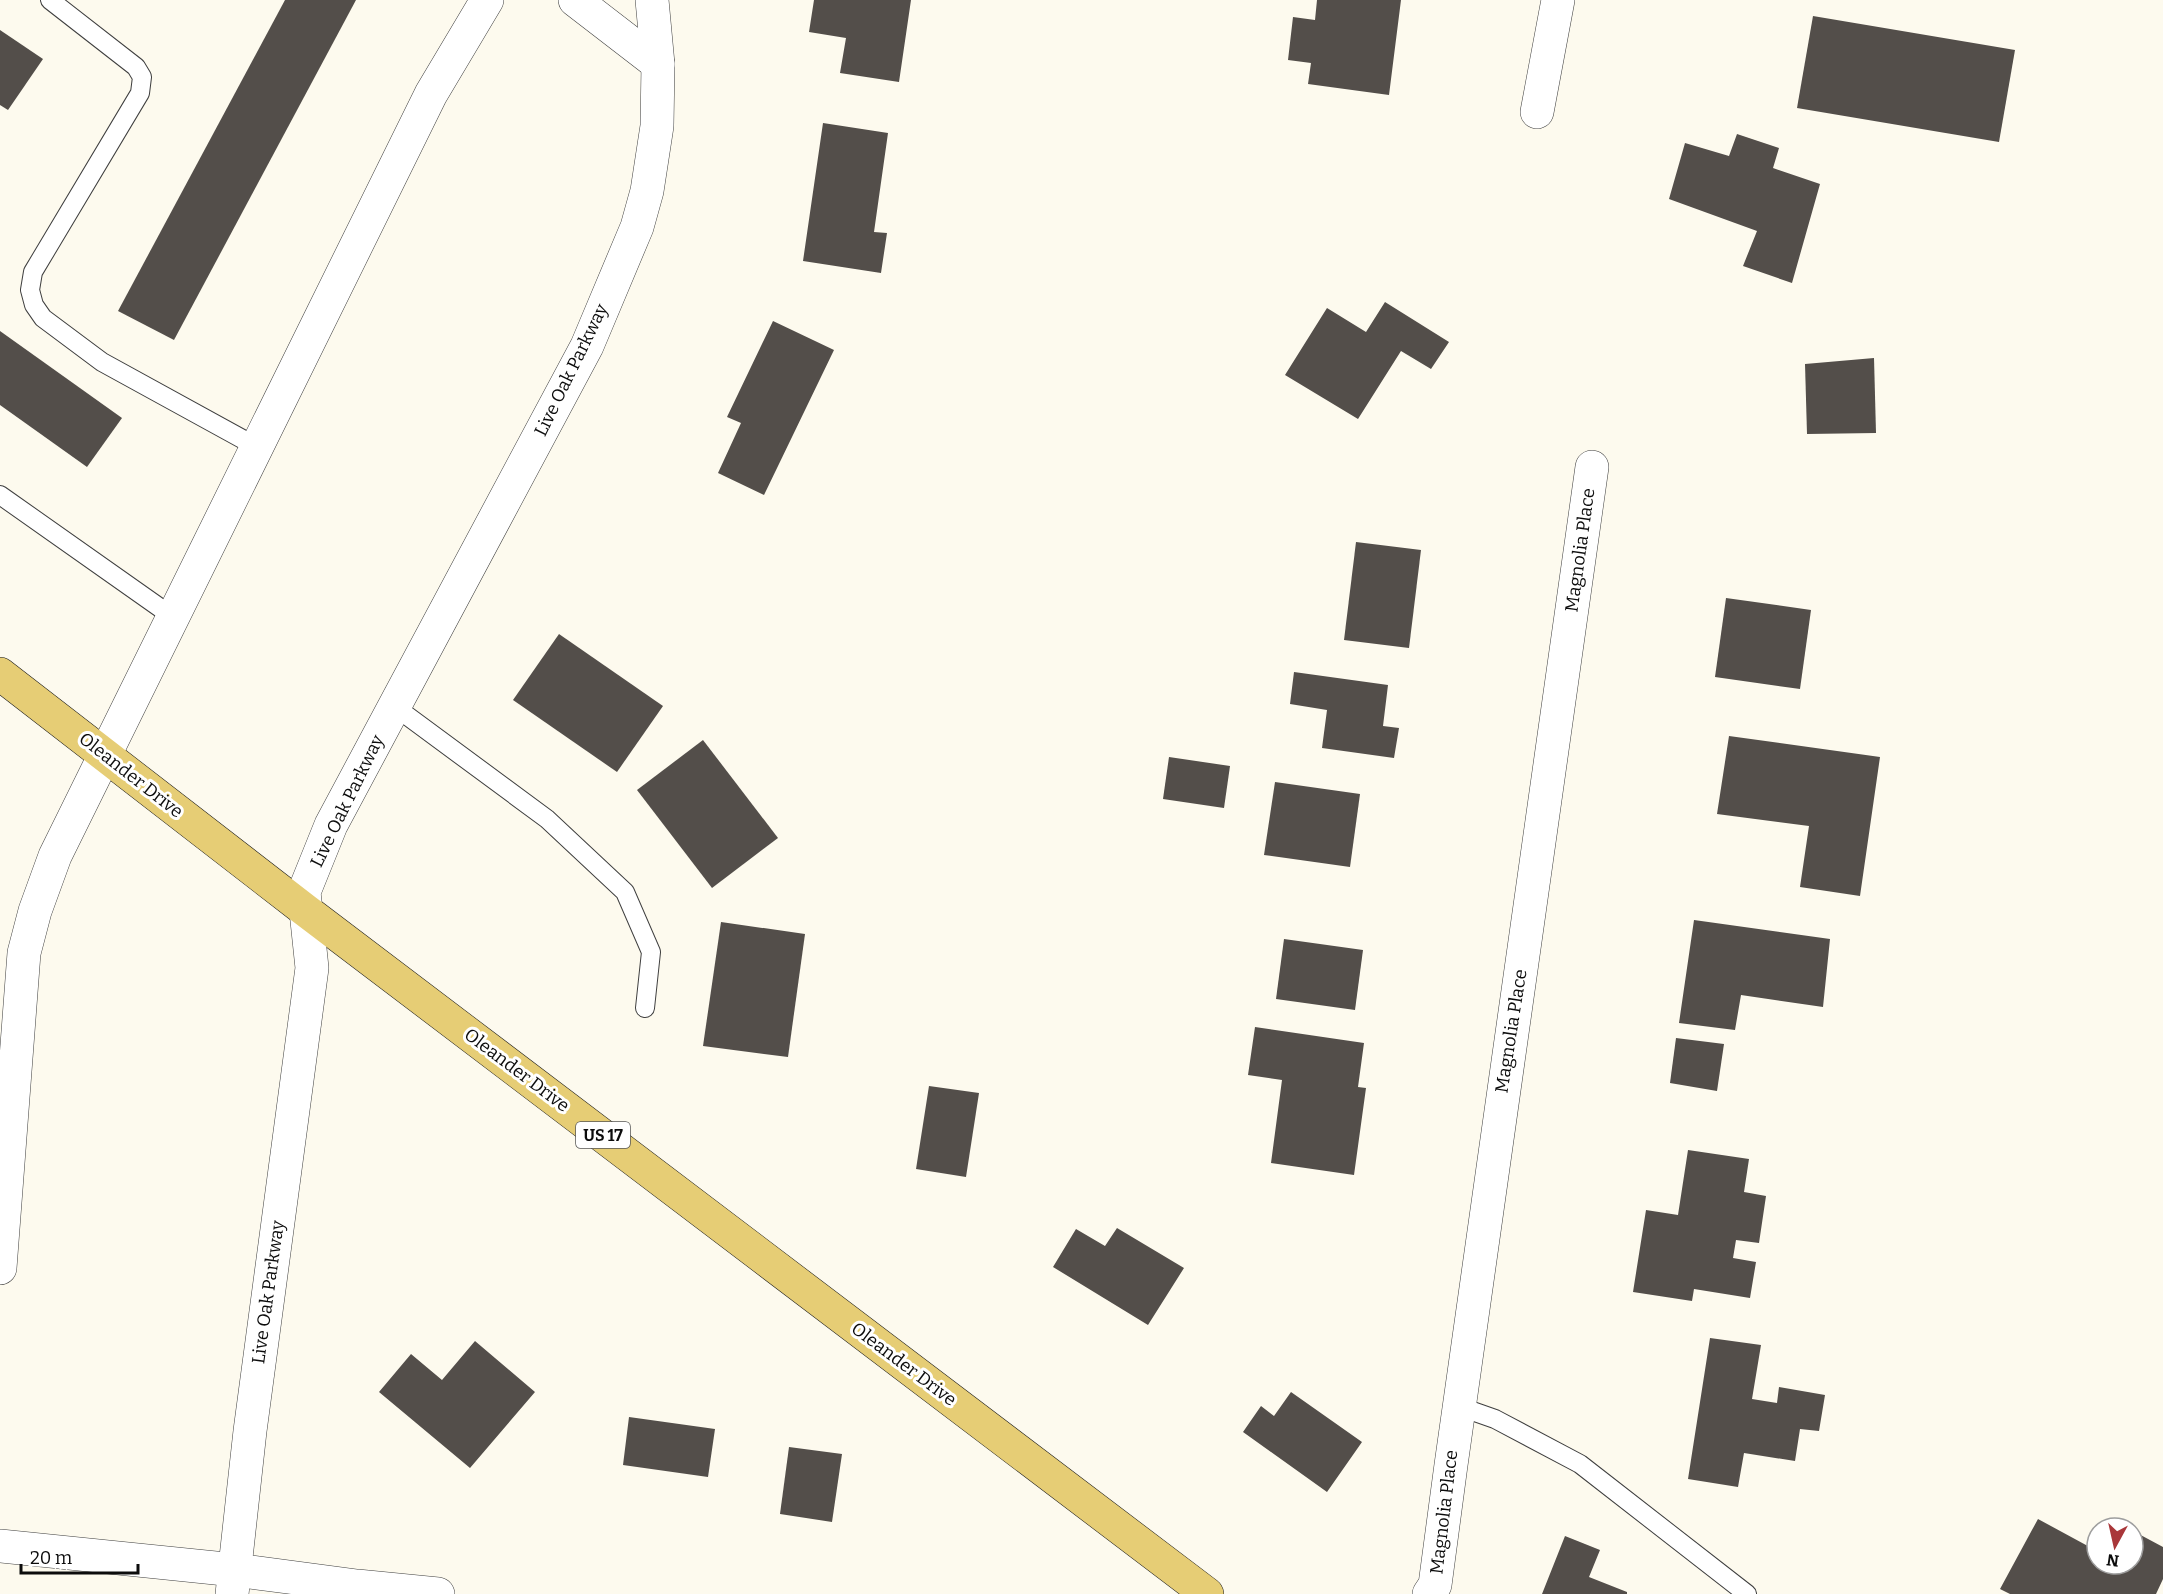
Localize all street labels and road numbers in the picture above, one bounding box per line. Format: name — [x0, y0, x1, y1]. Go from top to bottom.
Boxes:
street label: Live Oak Parkway — [529, 300, 613, 440]
street label: Magnolia Place — [1560, 487, 1600, 613]
street label: Oleander Drive — [75, 728, 187, 822]
street label: Live Oak Parkway — [305, 731, 389, 871]
street label: Magnolia Place — [1490, 968, 1532, 1094]
street label: Oleander Drive — [460, 1023, 574, 1117]
road number: US 17 — [576, 1122, 630, 1148]
street label: Live Oak Parkway — [247, 1218, 289, 1365]
street label: Oleander Drive — [847, 1317, 961, 1411]
street label: Magnolia Place — [1425, 1449, 1463, 1575]

